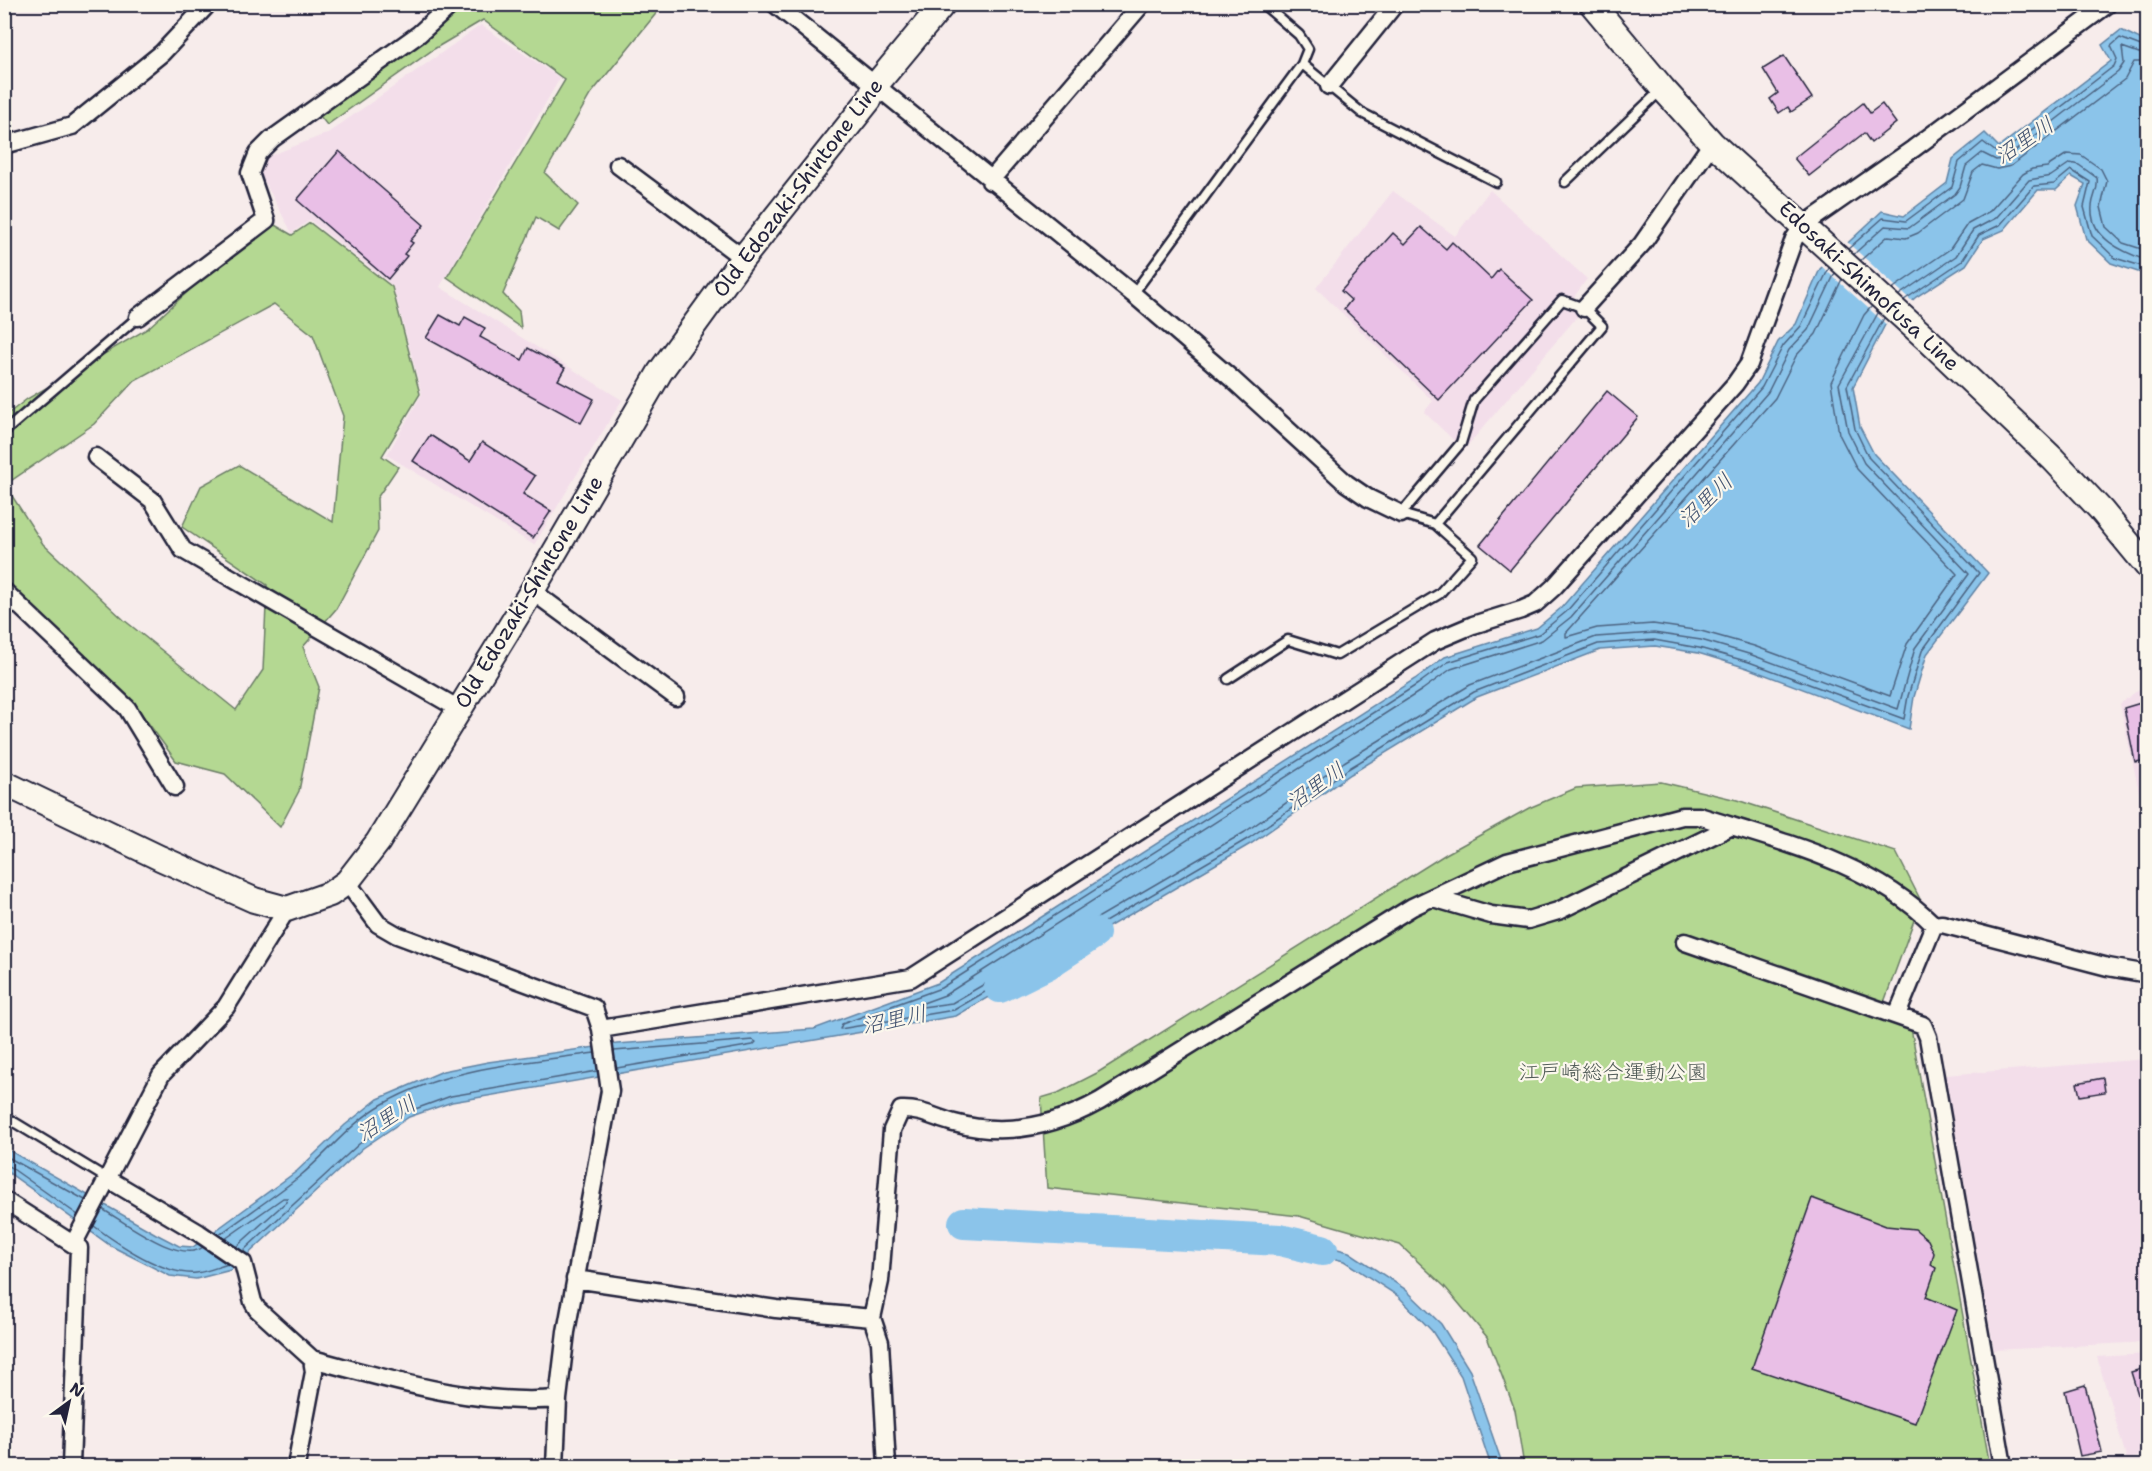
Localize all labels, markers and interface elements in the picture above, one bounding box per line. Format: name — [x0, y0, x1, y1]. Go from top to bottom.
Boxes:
street label: Old Edozaki-Shintone Line — [706, 73, 890, 303]
water label: 沼里川 — [1989, 110, 2060, 171]
street label: Edosaki-Shimofusa Line — [1773, 195, 1965, 377]
water label: 沼里川 — [1672, 467, 1739, 534]
street label: Old Edozaki-Shintone Line — [448, 470, 610, 714]
water label: 沼里川 — [1280, 756, 1351, 817]
water label: 沼里川 — [859, 998, 929, 1041]
park label: 江戸崎総合運動公園 — [1519, 1058, 1708, 1086]
water label: 沼里川 — [351, 1089, 422, 1148]
north arrow — [39, 1372, 99, 1432]
text: N — [66, 1378, 88, 1402]

